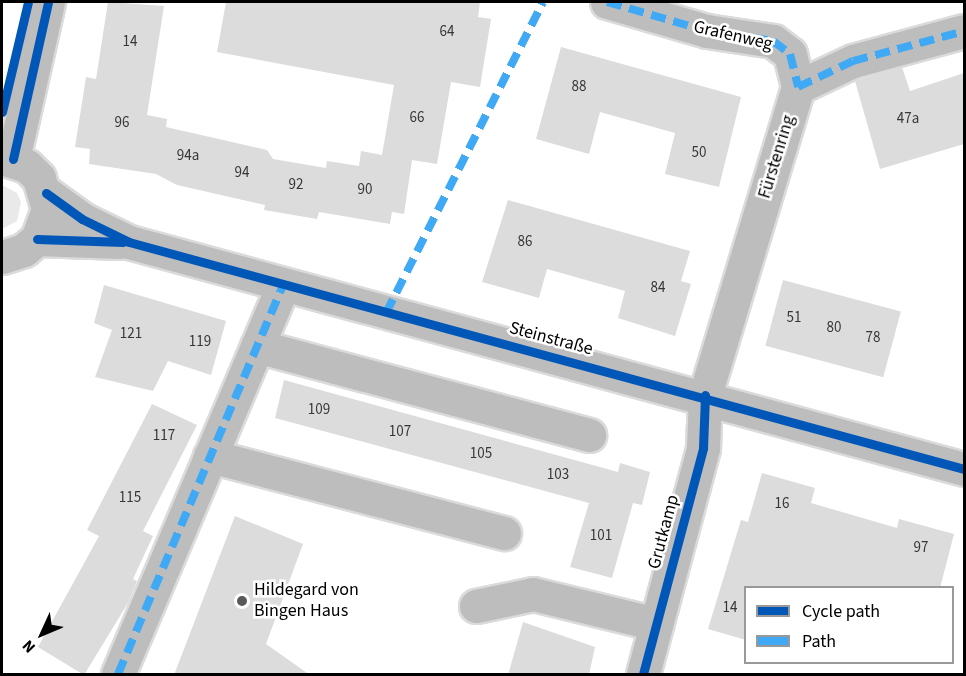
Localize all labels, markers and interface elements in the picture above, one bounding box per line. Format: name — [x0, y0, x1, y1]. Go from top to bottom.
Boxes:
street label: Grafenweg — [691, 16, 775, 56]
house number: 64 — [440, 23, 454, 41]
house number: 14 — [123, 33, 137, 51]
house number: 88 — [572, 78, 586, 96]
house number: 66 — [410, 109, 424, 127]
house number: 47a — [897, 110, 919, 128]
street label: Fürstenring — [754, 113, 800, 201]
house number: 96 — [115, 114, 129, 132]
house number: 50 — [692, 144, 706, 162]
house number: 94a — [177, 147, 199, 165]
house number: 94 — [235, 164, 249, 182]
house number: 92 — [289, 176, 303, 194]
house number: 90 — [358, 181, 372, 199]
house number: 86 — [518, 233, 532, 251]
house number: 84 — [651, 279, 665, 297]
house number: 51 — [787, 309, 801, 327]
street label: Steinstraße — [507, 317, 595, 361]
house number: 80 — [827, 319, 841, 337]
house number: 121 — [120, 325, 142, 343]
house number: 78 — [866, 329, 880, 347]
house number: 119 — [189, 333, 211, 351]
house number: 109 — [308, 401, 330, 419]
house number: 107 — [389, 423, 411, 441]
house number: 117 — [153, 427, 175, 445]
house number: 105 — [470, 445, 492, 463]
house number: 103 — [547, 466, 569, 484]
house number: 115 — [119, 489, 141, 507]
street label: Grutkamp — [644, 493, 684, 571]
house number: 16 — [775, 495, 789, 513]
house number: 101 — [590, 527, 612, 545]
house number: 97 — [914, 539, 928, 557]
place label: Hildegard von Bingen Haus — [254, 580, 359, 622]
legend — [744, 586, 954, 664]
marker: Hildegard von Bingen Haus — [235, 594, 249, 608]
house number: 14 — [723, 599, 737, 617]
text: Cycle path — [802, 599, 880, 624]
north arrow — [12, 604, 72, 664]
text: Path — [802, 629, 836, 654]
text: N — [17, 635, 41, 658]

